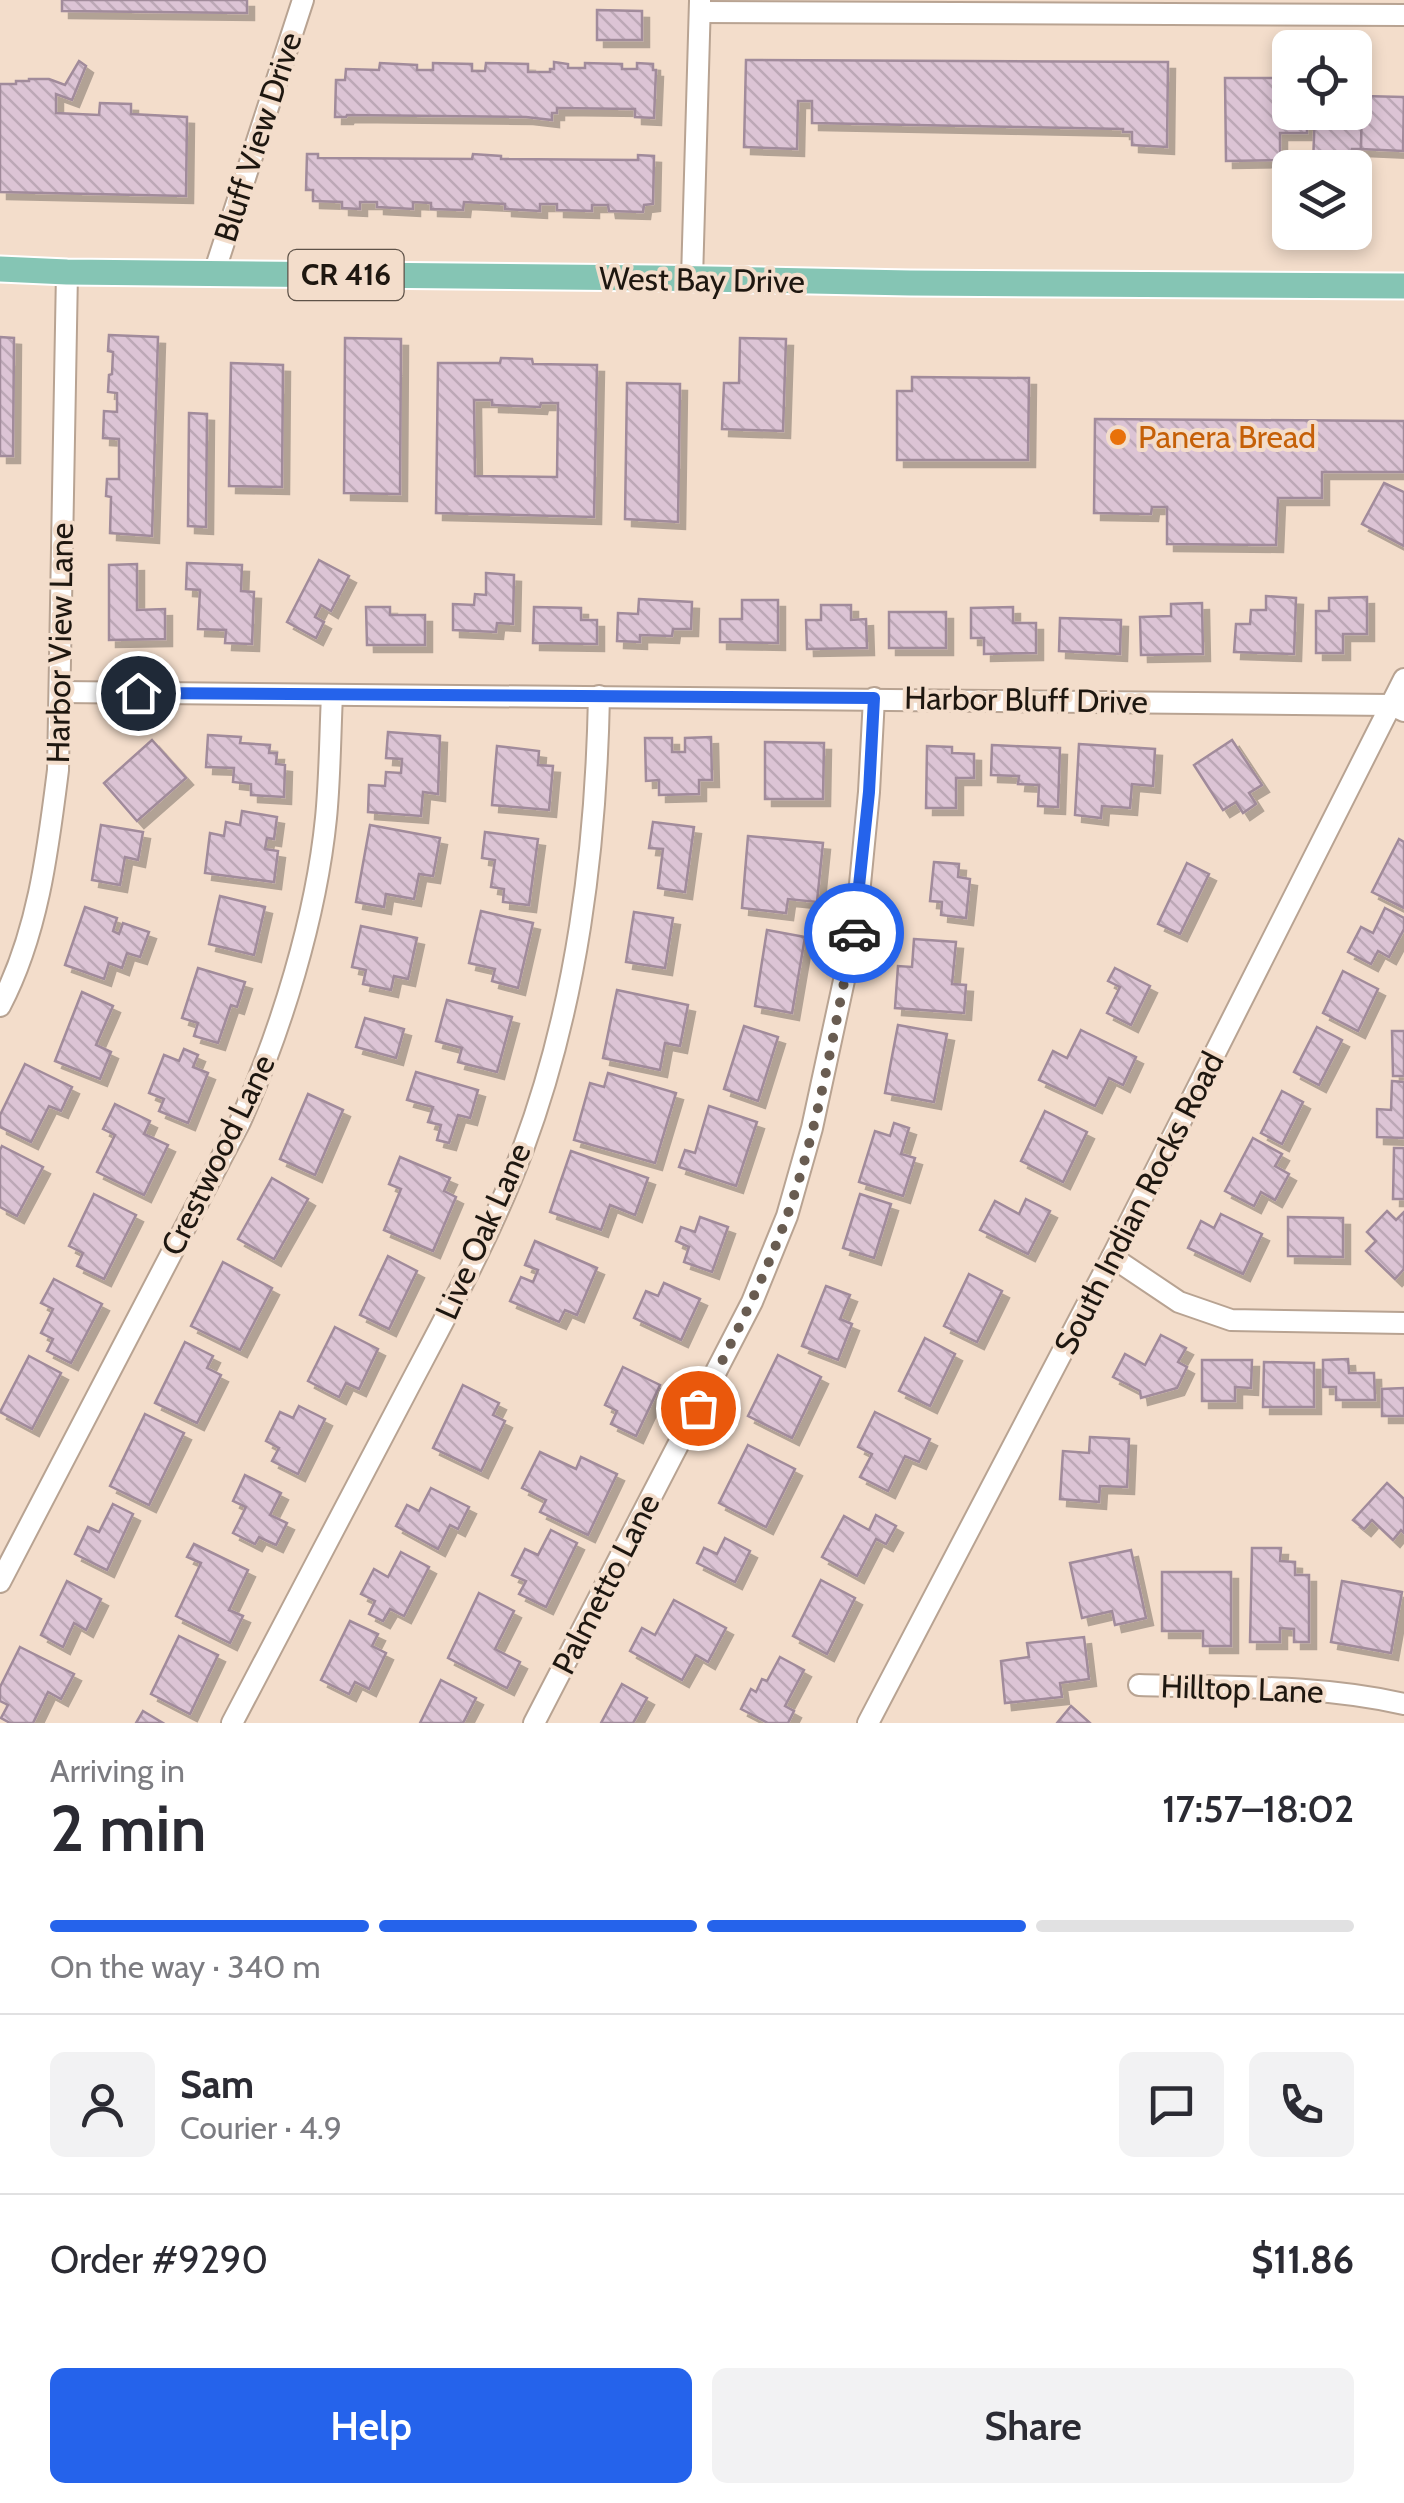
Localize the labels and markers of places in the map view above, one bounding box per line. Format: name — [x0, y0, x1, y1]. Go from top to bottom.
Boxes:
place label: Panera Bread — [1138, 417, 1316, 456]
marker: Panera Bread — [1107, 426, 1129, 448]
pin — [96, 651, 181, 736]
pin — [656, 1366, 741, 1451]

